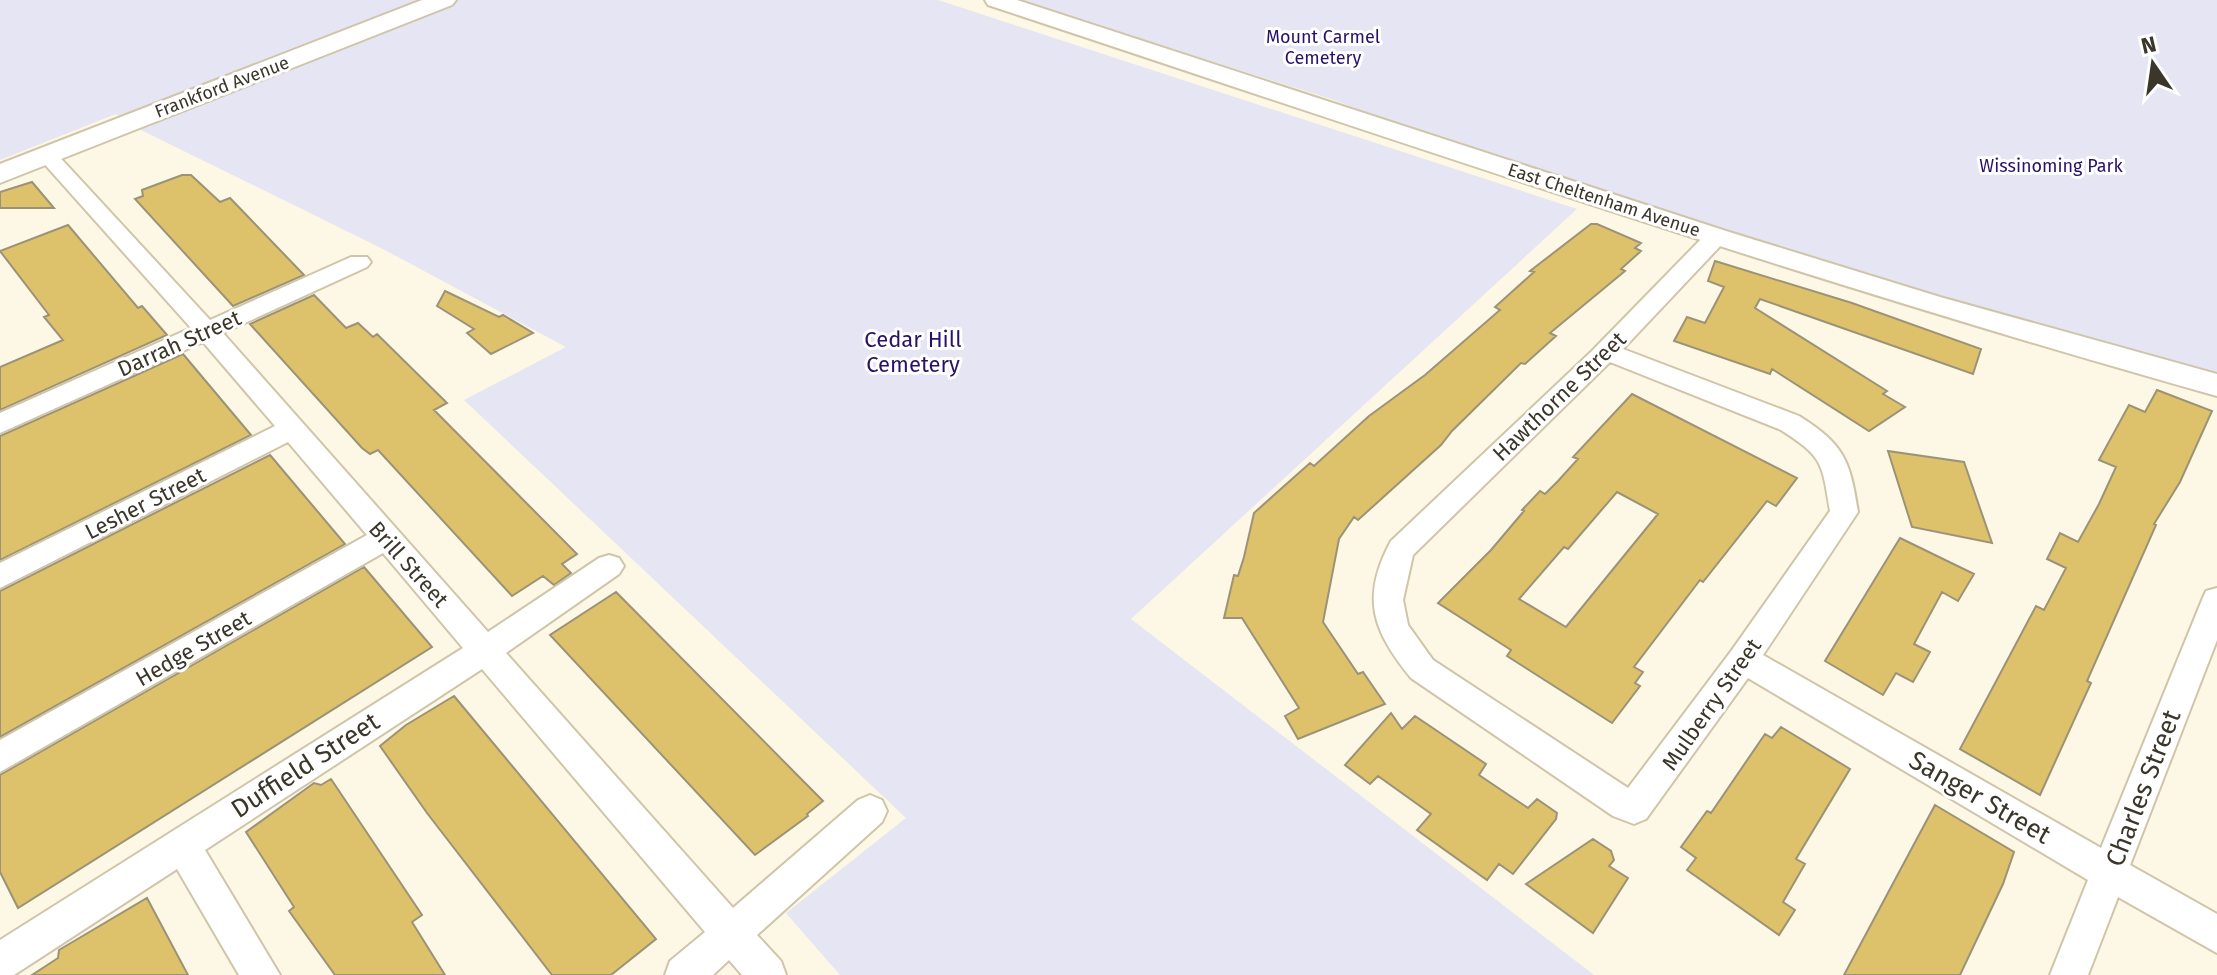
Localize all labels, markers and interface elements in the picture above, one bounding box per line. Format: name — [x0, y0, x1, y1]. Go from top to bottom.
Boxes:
north arrow — [2113, 24, 2193, 104]
park label: Mount Carmel Cemetery — [1266, 26, 1380, 69]
text: N — [2138, 30, 2159, 60]
street label: Frankford Avenue — [152, 51, 292, 123]
park label: Wissinoming Park — [1979, 155, 2123, 177]
street label: East Cheltenham Avenue — [1505, 158, 1703, 242]
street label: Darrah Street — [113, 304, 245, 383]
park label: Cedar Hill Cemetery — [864, 326, 962, 378]
street label: Hawthorne Street — [1487, 326, 1632, 467]
street label: Lesher Street — [80, 462, 210, 545]
street label: Brill Street — [363, 516, 454, 613]
street label: Hedge Street — [131, 605, 256, 692]
street label: Mulberry Street — [1656, 633, 1767, 775]
street label: Charles Street — [2099, 705, 2188, 871]
street label: Duffield Street — [225, 706, 386, 825]
street label: Sanger Street — [1903, 744, 2057, 851]

